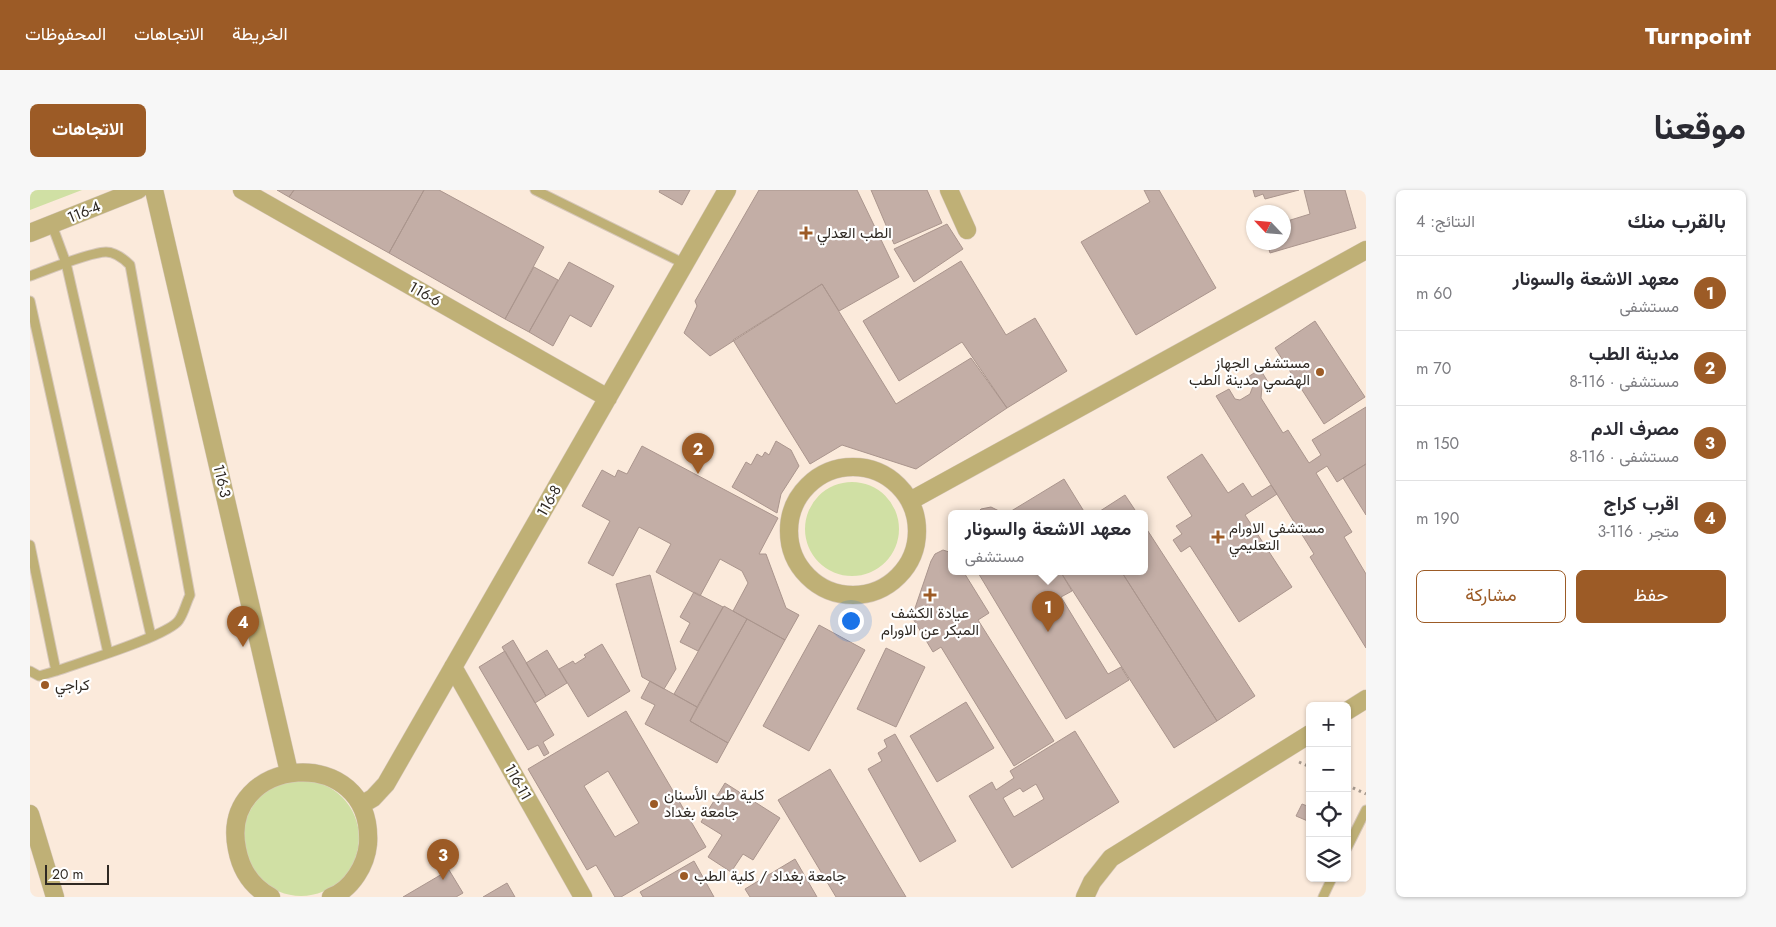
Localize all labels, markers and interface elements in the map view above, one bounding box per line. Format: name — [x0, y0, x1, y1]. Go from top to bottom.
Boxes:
text: Turnpoint — [1645, 18, 1751, 53]
text: المحفوظات — [25, 21, 106, 47]
text: الاتجاهات — [134, 21, 204, 47]
text: الخريطة — [232, 21, 288, 47]
text: موقعنا — [1653, 102, 1746, 152]
button: الاتجاهات — [30, 104, 146, 157]
street label: 116-4 — [64, 195, 104, 229]
north arrow — [1246, 205, 1291, 250]
text: بالقرب منك — [1627, 206, 1726, 236]
text: النتائج: 4 — [1416, 210, 1475, 233]
place label: الطب العدلي — [817, 222, 892, 246]
marker: الطب العدلي — [799, 226, 813, 240]
text: معهد الاشعة والسونار — [1513, 265, 1679, 292]
street label: 116-6 — [405, 276, 445, 312]
text: 60 m — [1416, 282, 1452, 305]
text: 1 — [1706, 282, 1714, 305]
text: مستشفى — [1619, 295, 1679, 318]
text: مدينة الطب — [1589, 340, 1679, 367]
place label: مستشفى الجهاز الهضمي مدينة الطب — [1189, 352, 1310, 393]
text: 70 m — [1416, 357, 1451, 380]
text: 2 — [1705, 357, 1715, 380]
marker: مستشفى الجهاز الهضمي مدينة الطب — [1314, 366, 1326, 378]
text: مستشفى · 116-8 — [1569, 370, 1679, 393]
text: مصرف الدم — [1591, 415, 1679, 442]
text: 150 m — [1416, 432, 1459, 455]
text: 3 — [1705, 432, 1715, 455]
pin: 2 — [682, 433, 714, 474]
text: مستشفى · 116-8 — [1569, 445, 1679, 468]
street label: 116-3 — [208, 462, 236, 500]
street label: 116-8 — [531, 481, 567, 521]
text: اقرب كراج — [1604, 490, 1679, 517]
text: 190 m — [1416, 507, 1459, 530]
text: 4 — [1704, 507, 1716, 530]
popup — [948, 510, 1148, 575]
text: معهد الاشعة والسونار — [965, 515, 1131, 542]
place label: مستشفى الاورام التعليمي — [1229, 517, 1325, 558]
text: متجر · 116-3 — [1597, 520, 1679, 543]
marker: مستشفى الاورام التعليمي — [1211, 530, 1225, 544]
text: مستشفى — [965, 545, 1024, 568]
button: مشاركة — [1416, 570, 1566, 623]
button: حفظ — [1576, 570, 1726, 623]
marker: عيادة الكشف المبكر عن الاورام — [923, 588, 937, 602]
pin: 1 — [1032, 591, 1064, 632]
place label: عيادة الكشف المبكر عن الاورام — [881, 602, 979, 641]
pin: 4 — [227, 606, 259, 647]
your location — [838, 608, 864, 634]
place label: كراجي — [55, 674, 90, 698]
marker: كراجي — [39, 679, 51, 691]
map controls — [1306, 702, 1351, 882]
button: + — [1306, 702, 1351, 747]
button: − — [1306, 747, 1351, 792]
street label: 116-11 — [499, 760, 537, 804]
place label: كلية طب الأسنان جامعة بغداد — [664, 784, 765, 823]
button: locate — [1306, 792, 1351, 837]
marker: كلية طب الأسنان جامعة بغداد — [648, 798, 660, 810]
button: layers — [1306, 837, 1351, 882]
pin: 3 — [427, 839, 459, 880]
scale bar — [45, 862, 109, 885]
text: 20 m — [52, 864, 84, 884]
place label: جامعة بغداد / كلية الطب — [694, 865, 846, 887]
marker: جامعة بغداد / كلية الطب — [678, 870, 690, 882]

